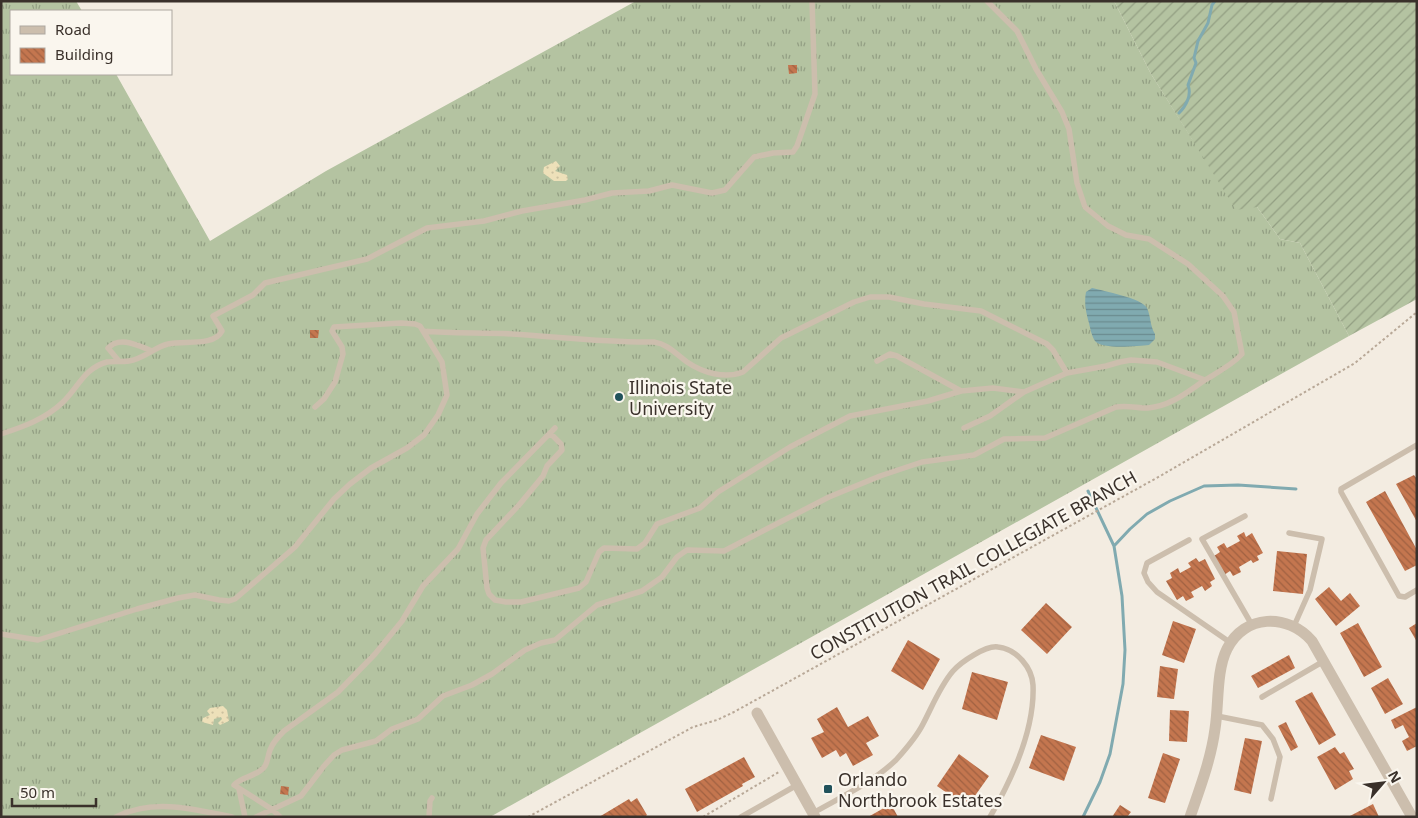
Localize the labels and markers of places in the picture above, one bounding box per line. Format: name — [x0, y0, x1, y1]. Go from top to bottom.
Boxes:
place label: Illinois State University — [629, 375, 732, 420]
marker: Illinois State University — [613, 391, 625, 403]
place label: Orlando Northbrook Estates — [838, 767, 1002, 812]
marker: Orlando Northbrook Estates — [822, 783, 834, 795]

